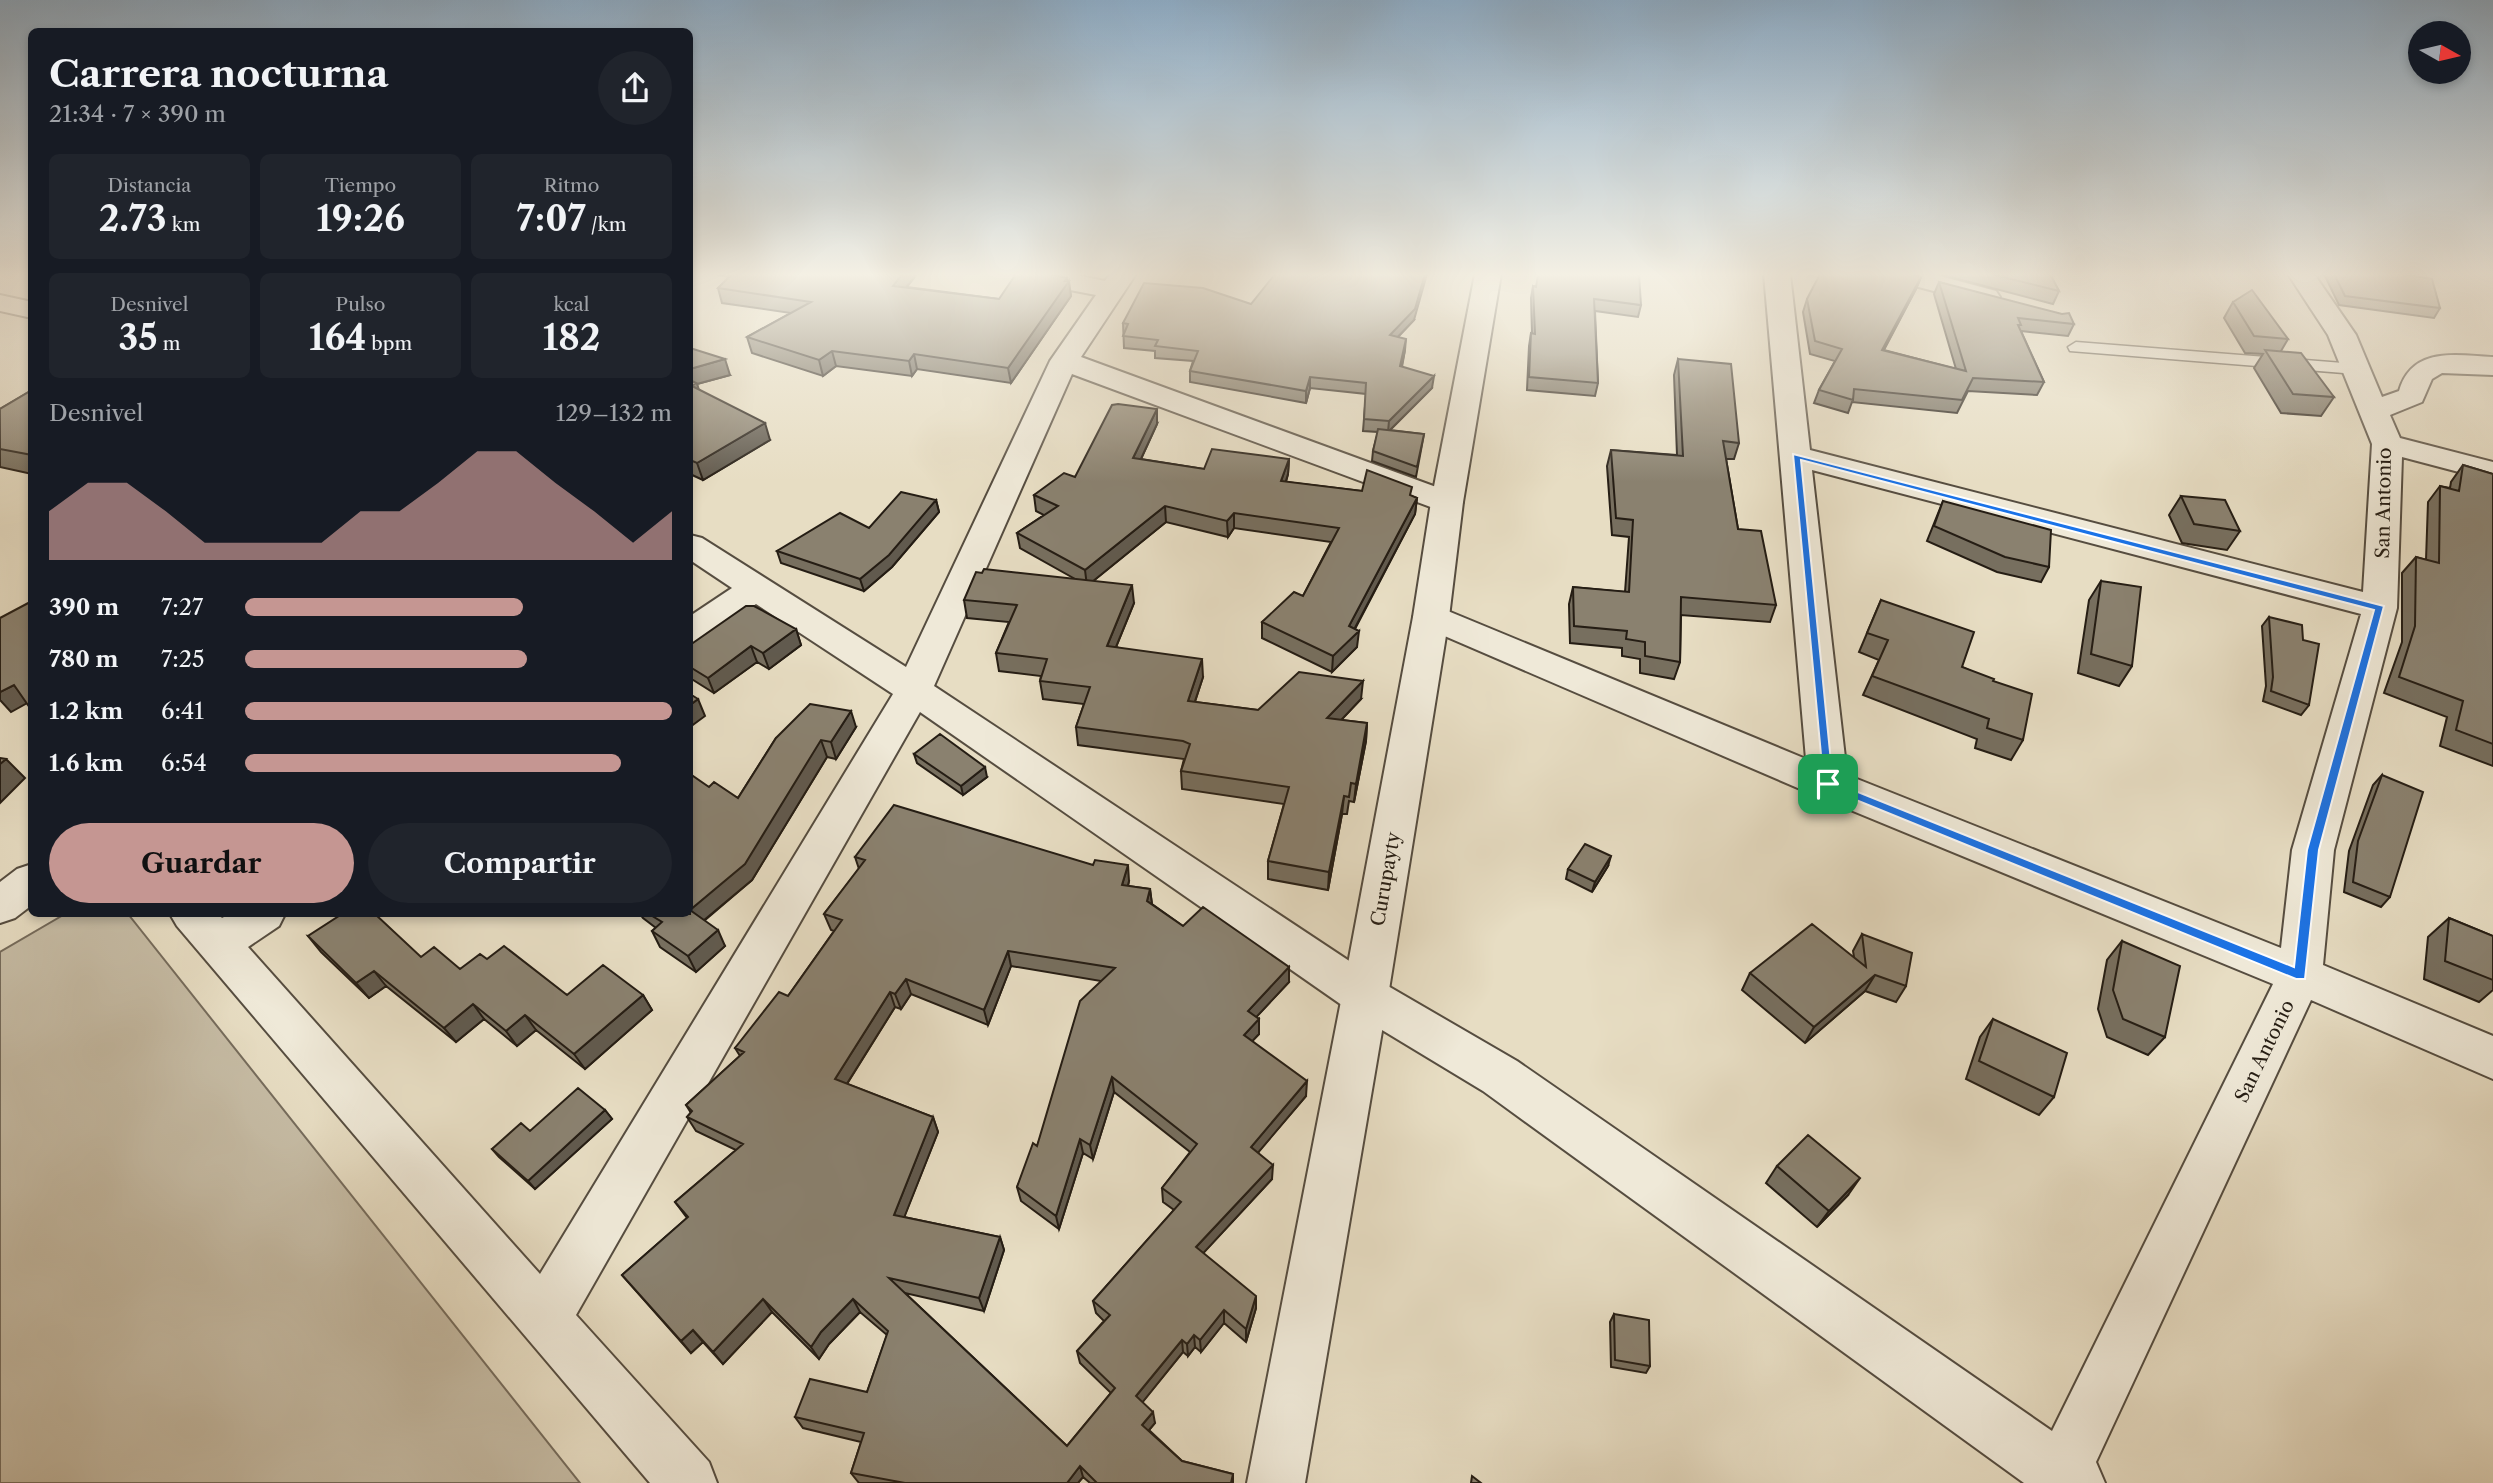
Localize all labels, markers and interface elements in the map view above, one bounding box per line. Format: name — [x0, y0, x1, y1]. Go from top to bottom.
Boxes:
north arrow — [2408, 21, 2471, 84]
map controls — [2408, 21, 2471, 84]
text: Carrera nocturna — [49, 50, 389, 97]
button: share — [598, 51, 672, 125]
text: 21:34 · 7 × 390 m — [49, 100, 226, 128]
text: Distancia — [108, 174, 191, 197]
text: Tiempo — [325, 174, 396, 197]
text: Ritmo — [544, 174, 599, 197]
text: 2.73 — [99, 197, 167, 240]
text: 19:26 — [316, 197, 405, 240]
text: 7:07 — [517, 197, 586, 240]
text: km — [167, 213, 200, 236]
text: /km — [586, 213, 626, 236]
text: Desnivel — [111, 293, 188, 316]
text: Pulso — [336, 293, 385, 316]
text: kcal — [554, 293, 589, 316]
text: 35 — [119, 316, 158, 359]
text: 164 — [309, 316, 366, 359]
text: 182 — [543, 316, 600, 359]
text: m — [158, 332, 180, 355]
text: bpm — [366, 332, 412, 355]
text: Desnivel — [49, 399, 143, 427]
text: 129–132 m — [556, 399, 672, 427]
street label: San Antonio — [2371, 447, 2396, 559]
text: 390 m — [49, 593, 119, 621]
text: 7:27 — [161, 593, 203, 621]
text: 780 m — [49, 645, 119, 673]
text: 7:25 — [161, 645, 205, 673]
text: 1.2 km — [49, 697, 123, 725]
text: 6:41 — [161, 697, 204, 725]
text: 1.6 km — [49, 749, 123, 777]
text: 6:54 — [161, 749, 207, 777]
pin — [1798, 754, 1858, 814]
icon: arrive — [1809, 765, 1847, 803]
button: Guardar — [49, 823, 354, 903]
button: Compartir — [368, 823, 672, 903]
street label: Curupayty — [1366, 830, 1405, 928]
street label: San Antonio — [2230, 996, 2299, 1106]

